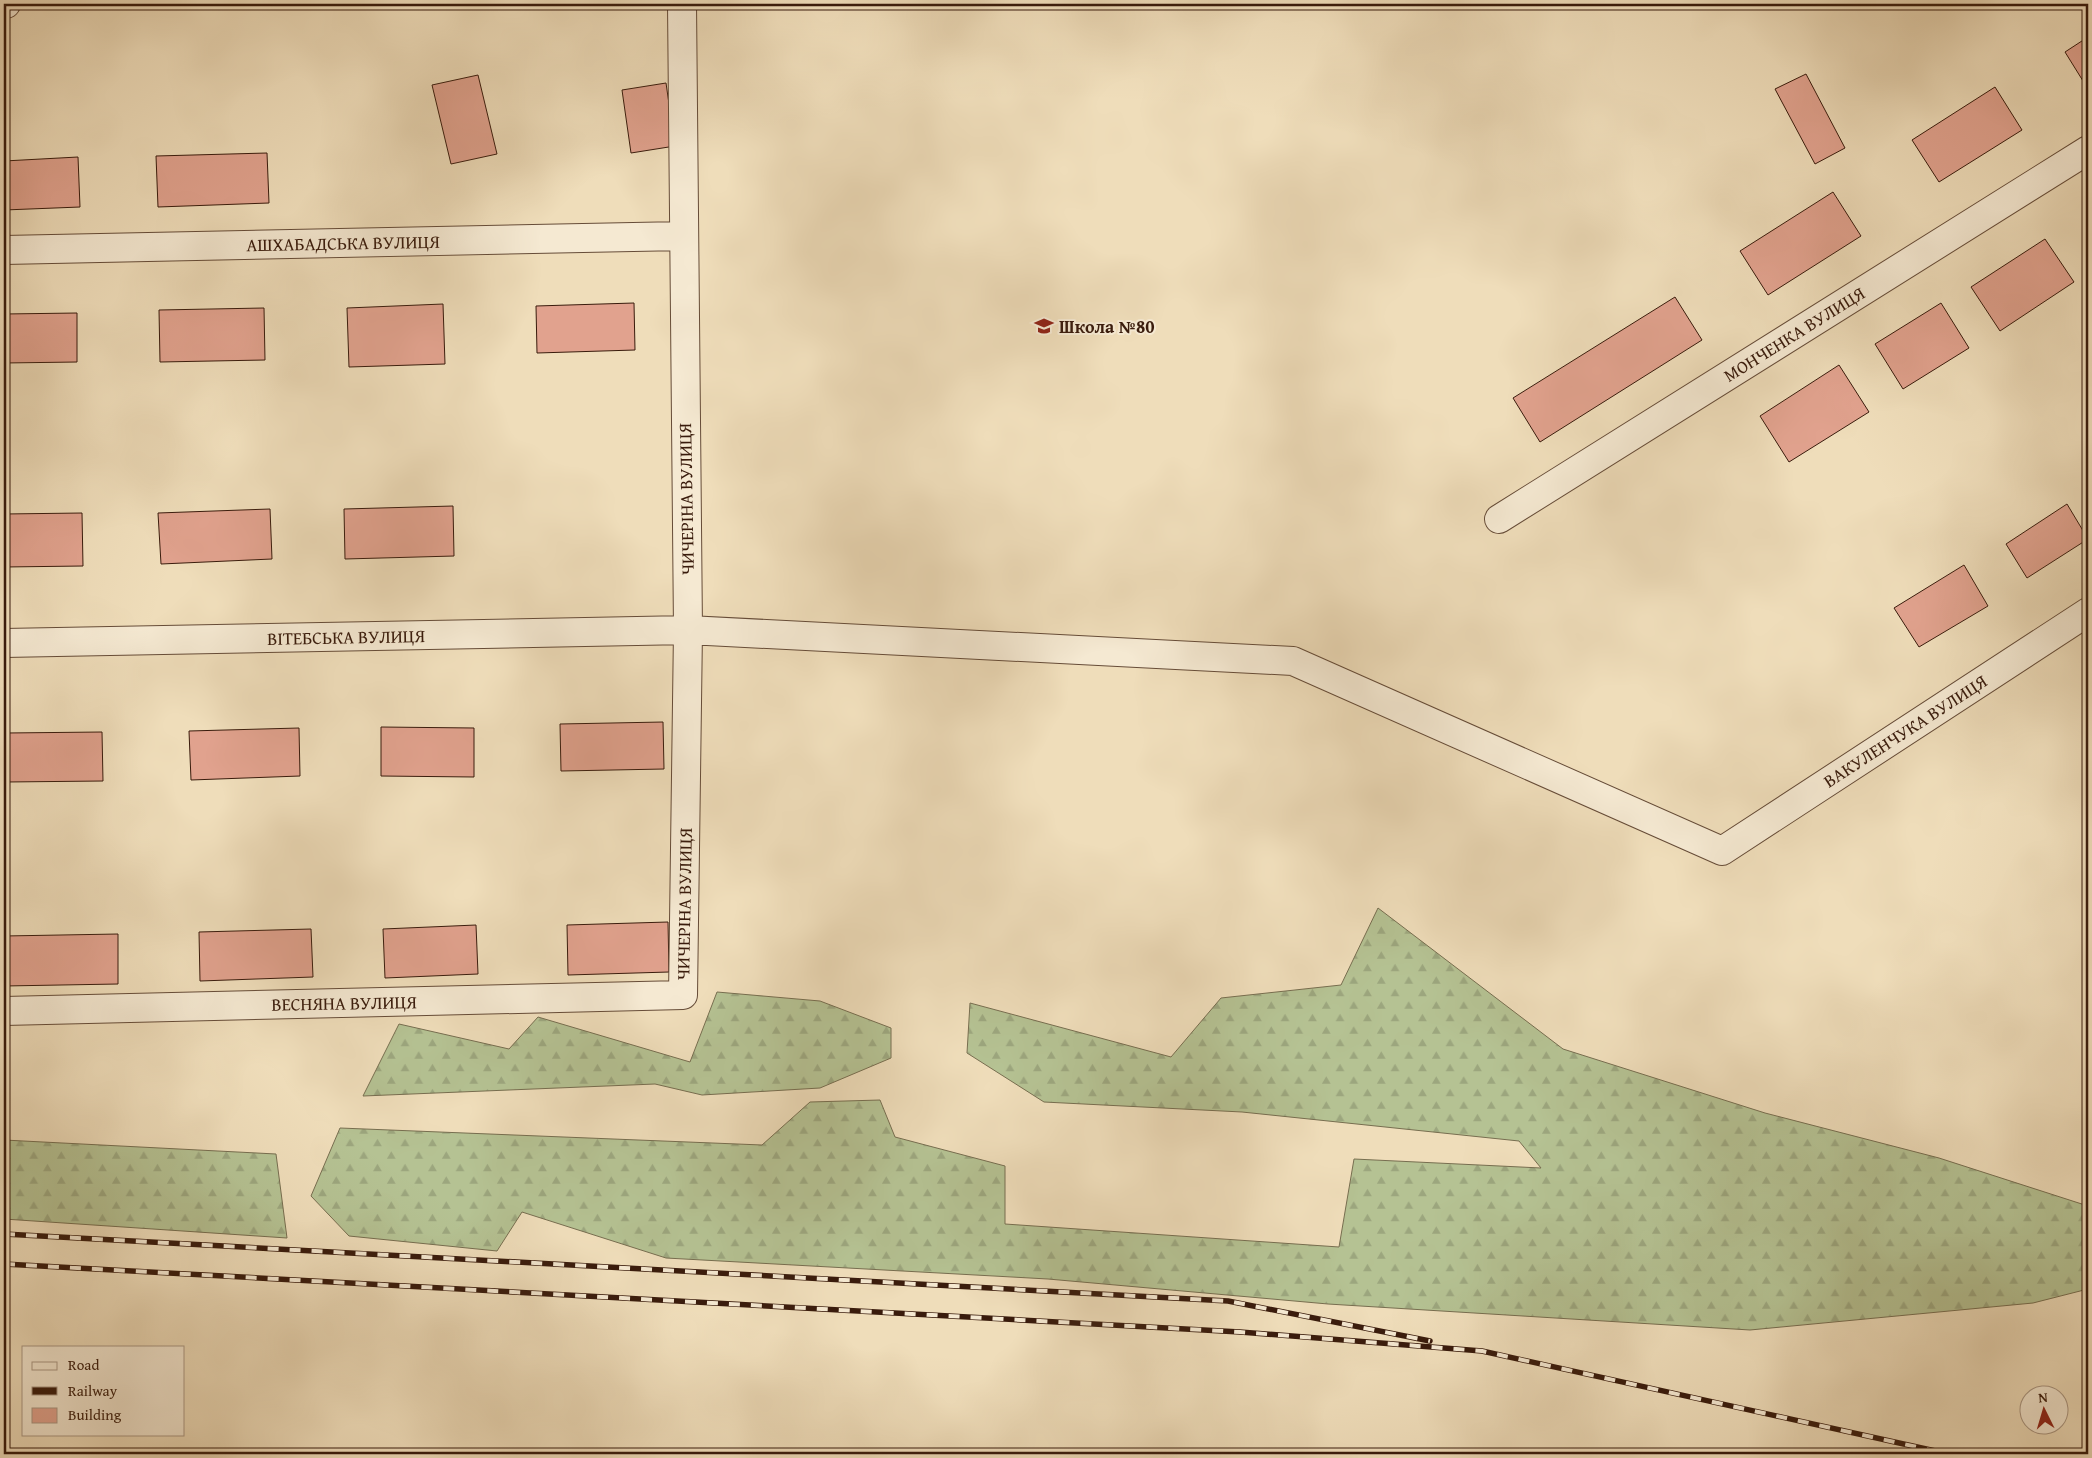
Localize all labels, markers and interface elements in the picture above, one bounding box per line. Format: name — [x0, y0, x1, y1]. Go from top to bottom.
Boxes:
street label: АШХАБАДСЬКА ВУЛИЦЯ — [246, 228, 440, 258]
street label: МОНЧЕНКА ВУЛИЦЯ — [1718, 279, 1870, 388]
place label: Школа №80 — [1059, 313, 1155, 340]
school or university icon: Школа №80 — [1033, 315, 1055, 337]
street label: ЧИЧЕРІНА ВУЛИЦЯ — [671, 422, 701, 575]
street label: ВІТЕБСЬКА ВУЛИЦЯ — [267, 622, 426, 652]
street label: ВАКУЛЕНЧУКА ВУЛИЦЯ — [1818, 668, 1993, 794]
street label: ЧИЧЕРІНА ВУЛИЦЯ — [669, 827, 699, 980]
street label: ВЕСНЯНА ВУЛИЦЯ — [271, 988, 417, 1018]
legend — [22, 1346, 185, 1436]
text: Road — [68, 1354, 99, 1375]
text: Railway — [68, 1380, 118, 1401]
north arrow — [2020, 1386, 2070, 1436]
text: N — [2037, 1387, 2049, 1407]
text: Building — [68, 1404, 122, 1425]

